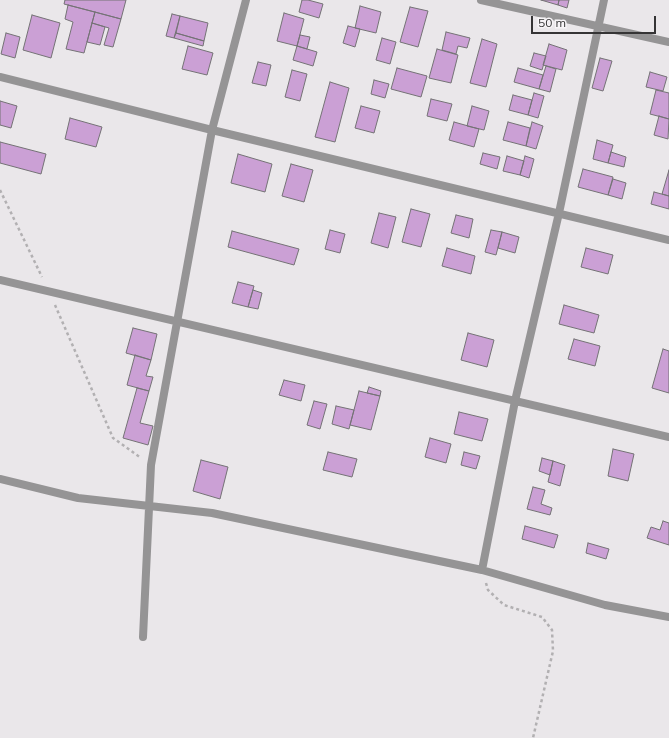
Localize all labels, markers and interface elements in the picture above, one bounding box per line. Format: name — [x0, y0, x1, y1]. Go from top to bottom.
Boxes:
scale bar — [533, 8, 658, 34]
text: 50 m — [538, 15, 566, 30]

